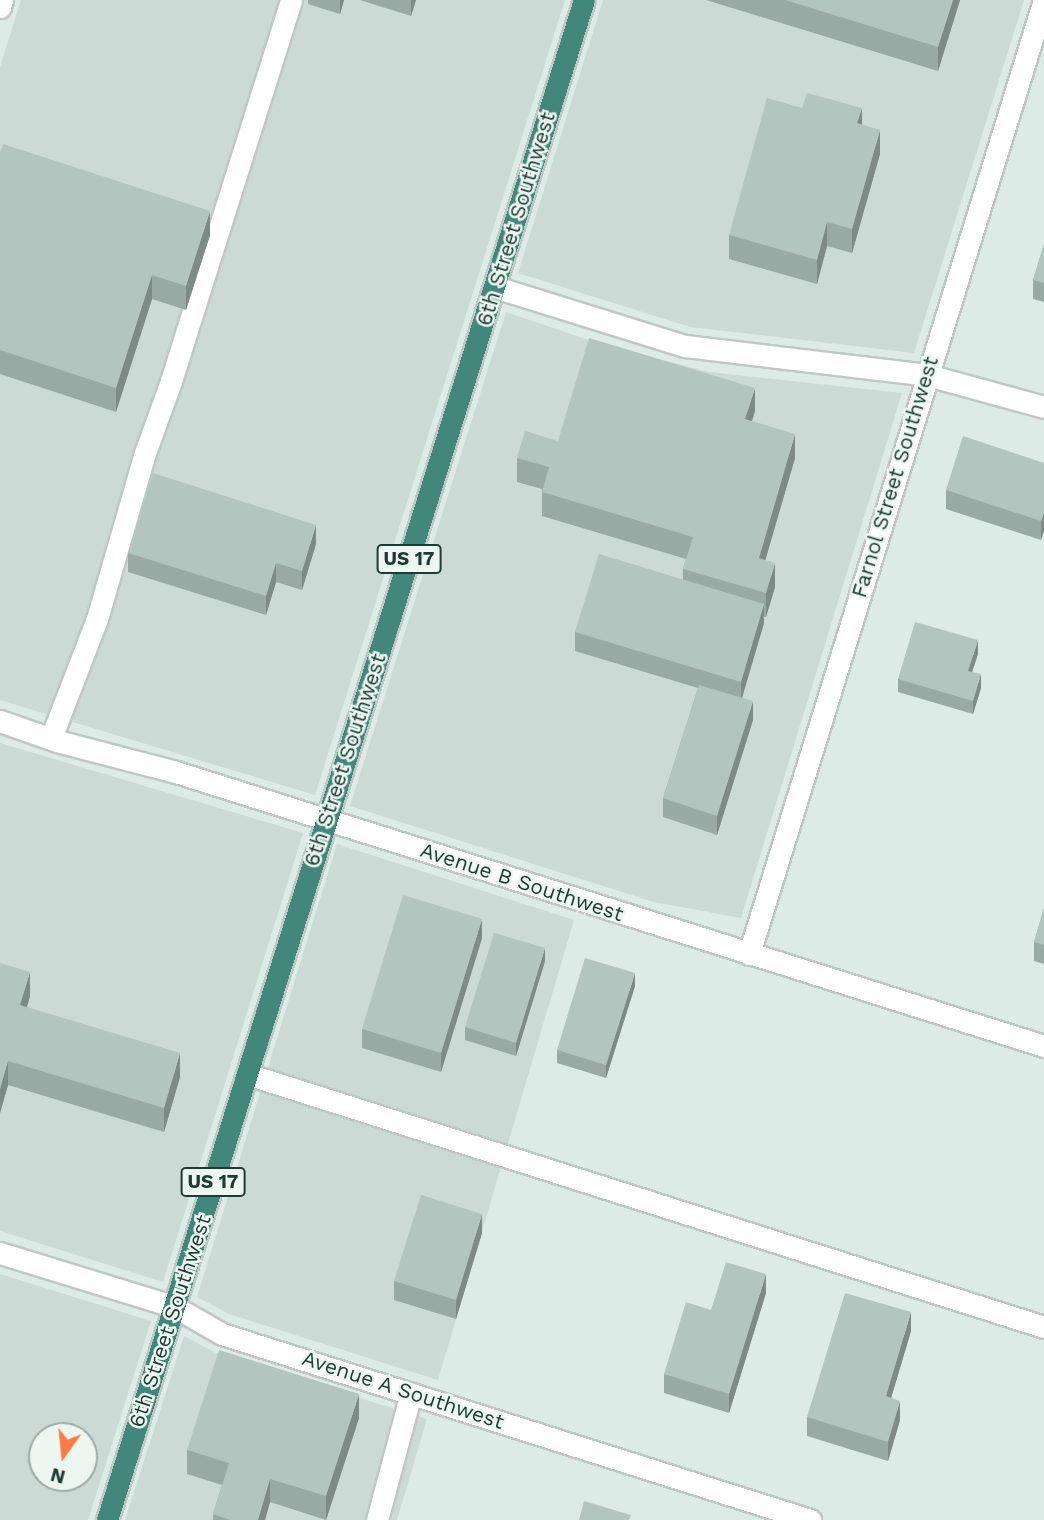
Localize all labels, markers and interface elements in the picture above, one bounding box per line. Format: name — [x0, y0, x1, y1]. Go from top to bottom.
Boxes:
street label: 6th Street Southwest — [472, 109, 560, 329]
street label: Farnol Street Southwest — [846, 353, 944, 601]
road number: US 17 — [376, 544, 442, 574]
street label: 6th Street Southwest — [299, 651, 391, 869]
street label: Avenue B Southwest — [417, 837, 627, 927]
road number: US 17 — [180, 1166, 246, 1198]
street label: 6th Street Southwest — [124, 1212, 216, 1430]
street label: Avenue A Southwest — [298, 1345, 508, 1435]
north arrow — [28, 1422, 98, 1492]
text: N — [48, 1463, 68, 1489]

